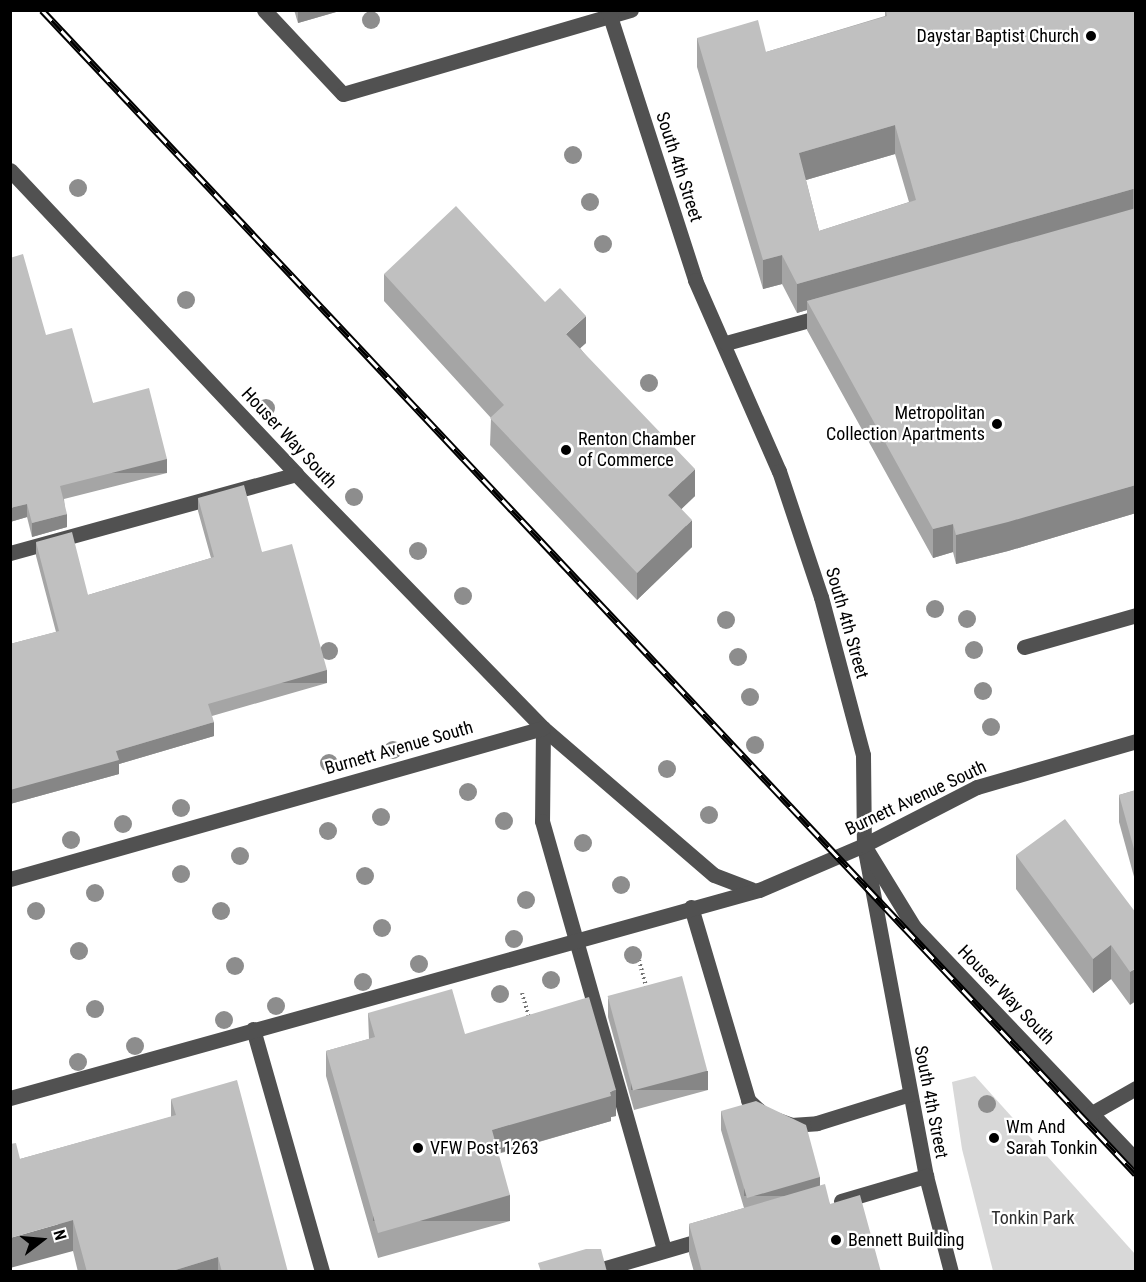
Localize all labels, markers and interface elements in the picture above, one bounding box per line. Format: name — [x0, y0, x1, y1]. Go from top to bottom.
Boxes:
place label: Daystar Baptist Church — [917, 25, 1079, 47]
marker: Daystar Baptist Church — [1084, 29, 1098, 43]
street label: South 4th Street — [651, 109, 707, 225]
street label: Houser Way South — [237, 383, 341, 493]
place label: Metropolitan Collection Apartments — [826, 403, 985, 446]
marker: Metropolitan Collection Apartments — [990, 417, 1004, 431]
place label: Renton Chamber of Commerce — [578, 429, 696, 472]
marker: Renton Chamber of Commerce — [559, 443, 573, 457]
street label: South 4th Street — [821, 565, 873, 681]
street label: Burnett Avenue South — [322, 717, 476, 779]
street label: Burnett Avenue South — [842, 756, 990, 840]
street label: Houser Way South — [953, 941, 1059, 1049]
street label: South 4th Street — [909, 1044, 953, 1160]
place label: Wm And Sarah Tonkin — [1006, 1117, 1098, 1160]
marker: Wm And Sarah Tonkin — [987, 1131, 1001, 1145]
place label: VFW Post 1263 — [430, 1137, 539, 1159]
marker: VFW Post 1263 — [411, 1141, 425, 1155]
park label: Tonkin Park — [991, 1207, 1075, 1229]
north arrow — [12, 1210, 72, 1270]
text: N — [49, 1228, 70, 1242]
place label: Bennett Building — [848, 1229, 964, 1251]
marker: Bennett Building — [829, 1233, 843, 1247]

